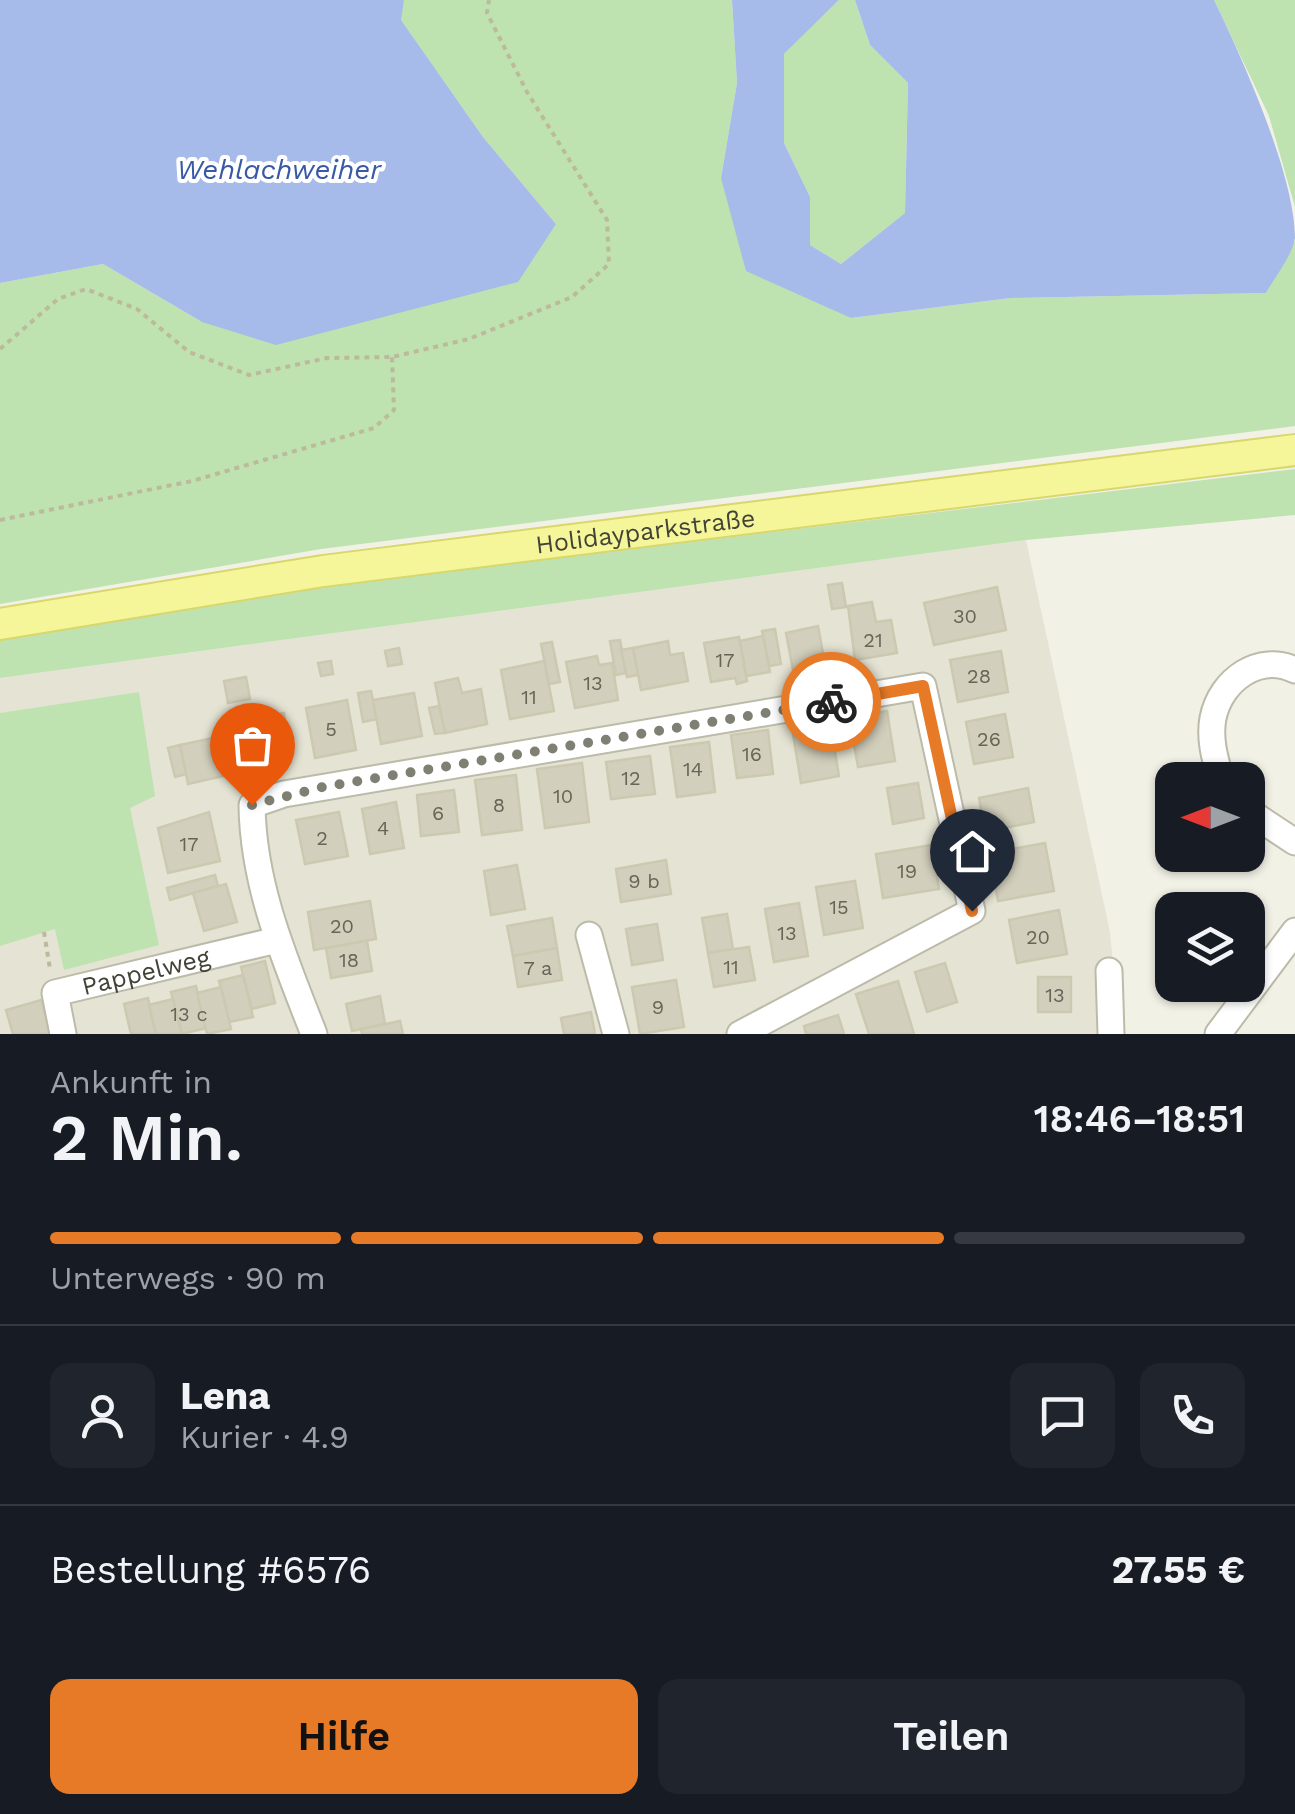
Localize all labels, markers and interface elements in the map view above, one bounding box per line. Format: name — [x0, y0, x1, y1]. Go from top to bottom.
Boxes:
water label: Wehlachweiher — [177, 153, 382, 186]
street label: Holidayparkstraße — [534, 503, 757, 559]
house number: 30 — [953, 604, 977, 628]
house number: 21 — [863, 628, 883, 652]
house number: 17 — [715, 648, 735, 672]
courier — [781, 652, 881, 752]
house number: 28 — [967, 664, 991, 688]
house number: 13 — [583, 671, 603, 695]
icon: bike — [804, 675, 859, 730]
house number: 11 — [521, 685, 537, 709]
pin — [210, 703, 295, 806]
house number: 5 — [325, 717, 337, 741]
icon: bag — [225, 718, 280, 773]
house number: 26 — [977, 727, 1001, 751]
house number: 16 — [742, 742, 762, 766]
house number: 14 — [683, 757, 703, 781]
north arrow — [1155, 762, 1265, 872]
map controls — [1155, 762, 1265, 1002]
house number: 12 — [621, 766, 641, 790]
house number: 10 — [553, 784, 573, 808]
house number: 8 — [493, 793, 505, 817]
house number: 6 — [432, 801, 444, 825]
pin — [930, 809, 1015, 912]
house number: 4 — [377, 816, 389, 840]
icon: home — [945, 824, 1000, 879]
house number: 2 — [316, 826, 328, 850]
house number: 17 — [179, 832, 199, 856]
house number: 19 — [897, 859, 917, 883]
house number: 9 b — [628, 869, 660, 893]
button: layers — [1155, 892, 1265, 1002]
house number: 15 — [829, 895, 849, 919]
house number: 20 — [330, 914, 354, 938]
house number: 13 — [777, 921, 797, 945]
house number: 20 — [1026, 925, 1050, 949]
street label: Pappelweg — [79, 942, 213, 1001]
house number: 18 — [339, 948, 359, 972]
house number: 11 — [723, 955, 739, 979]
house number: 7 a — [524, 956, 552, 980]
house number: 13 — [1045, 983, 1065, 1007]
house number: 9 — [652, 995, 664, 1019]
house number: 13 c — [170, 1002, 208, 1026]
text: Ankunft in — [50, 1063, 212, 1101]
text: 18:46–18:51 — [1034, 1097, 1245, 1141]
text: 2 Min. — [50, 1100, 243, 1176]
text: Unterwegs · 90 m — [50, 1259, 326, 1297]
button: person — [50, 1363, 155, 1468]
button: chat — [1010, 1363, 1115, 1468]
button: phone — [1140, 1363, 1245, 1468]
text: Lena — [180, 1374, 270, 1418]
text: Kurier · 4.9 — [180, 1418, 349, 1456]
text: Bestellung #6576 — [50, 1548, 371, 1592]
text: 27.55 € — [1112, 1548, 1245, 1592]
button: Hilfe — [50, 1679, 638, 1794]
button: Teilen — [658, 1679, 1245, 1794]

